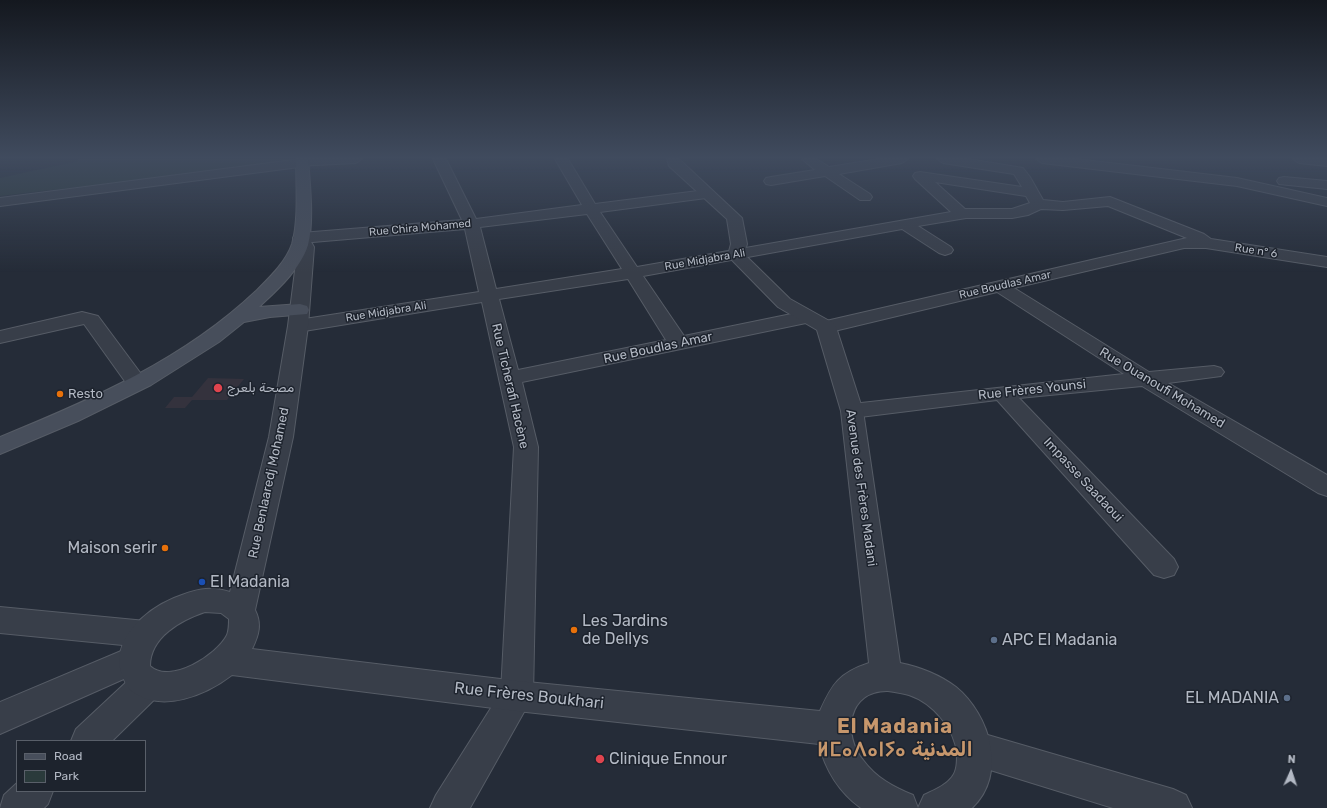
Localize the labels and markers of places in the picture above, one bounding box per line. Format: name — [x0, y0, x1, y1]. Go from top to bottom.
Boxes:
place label: مصحة بلعرج — [227, 380, 294, 396]
marker: مصحة بلعرج — [212, 382, 224, 394]
place label: Resto — [68, 386, 103, 402]
marker: Resto — [55, 389, 65, 399]
place label: Maison serir — [67, 538, 157, 558]
marker: Maison serir — [160, 543, 170, 553]
place label: El Madania — [210, 572, 290, 592]
marker: El Madania — [197, 577, 207, 587]
place label: Les Jardins de Dellys — [582, 611, 668, 649]
marker: Les Jardins de Dellys — [569, 625, 579, 635]
place label: APC El Madania — [1002, 630, 1117, 650]
marker: APC El Madania — [989, 635, 999, 645]
place label: EL MADANIA — [1185, 688, 1279, 708]
marker: EL MADANIA — [1282, 693, 1292, 703]
place label: Clinique Ennour — [609, 749, 727, 769]
marker: Clinique Ennour — [594, 753, 606, 765]

